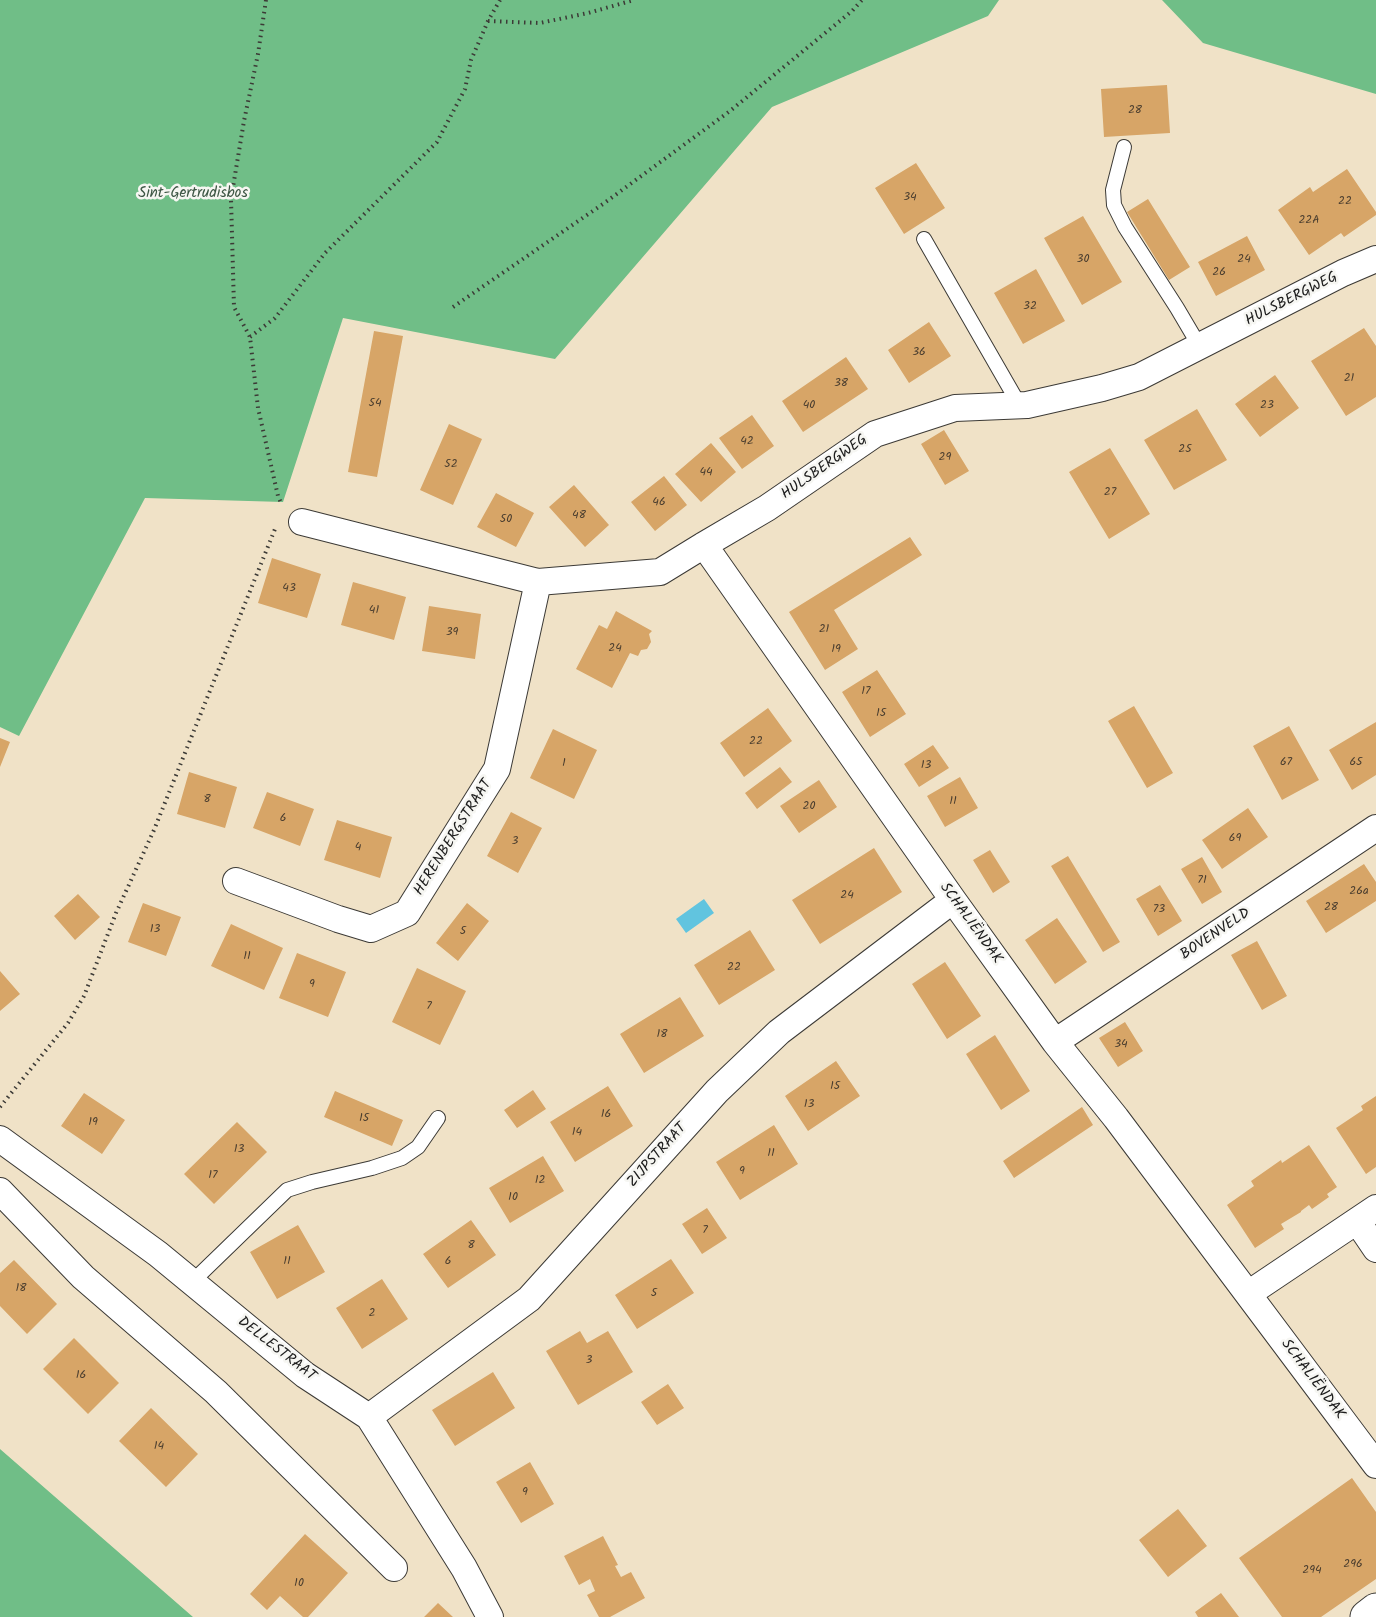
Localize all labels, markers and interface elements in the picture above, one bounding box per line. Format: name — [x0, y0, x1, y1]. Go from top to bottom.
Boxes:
house number: 28 — [1128, 104, 1142, 118]
park label: Sint-Gertrudisbos — [138, 185, 248, 203]
house number: 34 — [903, 191, 917, 205]
house number: 22 — [1338, 195, 1352, 209]
house number: 22A — [1298, 214, 1320, 228]
house number: 30 — [1077, 253, 1089, 267]
house number: 24 — [1237, 253, 1251, 267]
house number: 26 — [1212, 266, 1226, 280]
street label: HULSBERGWEG — [1243, 269, 1341, 331]
house number: 32 — [1023, 300, 1037, 314]
house number: 36 — [912, 346, 926, 360]
house number: 21 — [1344, 372, 1354, 386]
house number: 38 — [834, 377, 848, 391]
house number: 54 — [368, 397, 382, 411]
house number: 40 — [803, 399, 815, 413]
house number: 23 — [1260, 399, 1274, 413]
street label: HULSBERGWEG — [778, 432, 872, 504]
house number: 42 — [740, 435, 754, 449]
house number: 25 — [1178, 443, 1192, 457]
house number: 29 — [939, 451, 951, 465]
house number: 52 — [444, 458, 458, 472]
house number: 44 — [699, 466, 713, 480]
house number: 27 — [1104, 486, 1116, 500]
house number: 46 — [652, 496, 666, 510]
house number: 48 — [572, 509, 586, 523]
house number: 50 — [500, 513, 512, 527]
house number: 43 — [282, 582, 296, 596]
house number: 41 — [369, 604, 379, 618]
house number: 21 — [819, 623, 829, 637]
house number: 39 — [446, 626, 458, 640]
house number: 24 — [608, 642, 622, 656]
house number: 19 — [831, 643, 841, 657]
house number: 17 — [861, 685, 871, 699]
house number: 15 — [876, 707, 886, 721]
house number: 22 — [749, 735, 763, 749]
house number: 67 — [1280, 756, 1292, 770]
house number: 65 — [1349, 756, 1363, 770]
house number: 1 — [562, 757, 566, 771]
house number: 13 — [921, 759, 931, 773]
street label: HERENBERGSTRAAT — [411, 777, 497, 899]
house number: 8 — [203, 793, 211, 807]
house number: 11 — [949, 795, 957, 809]
house number: 20 — [803, 800, 815, 814]
house number: 6 — [280, 812, 286, 826]
house number: 69 — [1229, 832, 1241, 846]
house number: 3 — [512, 835, 518, 849]
house number: 4 — [355, 841, 361, 855]
house number: 71 — [1197, 874, 1207, 888]
street label: SCHALIËNDAK — [935, 880, 1005, 968]
house number: 26a — [1349, 885, 1369, 899]
house number: 24 — [840, 889, 854, 903]
house number: 28 — [1324, 901, 1338, 915]
house number: 73 — [1153, 903, 1165, 917]
street label: BOVENVELD — [1178, 905, 1254, 965]
house number: 13 — [150, 923, 160, 937]
house number: 5 — [460, 925, 466, 939]
house number: 11 — [243, 950, 251, 964]
house number: 22 — [727, 961, 741, 975]
house number: 9 — [309, 978, 315, 992]
house number: 7 — [426, 1000, 432, 1014]
house number: 18 — [657, 1028, 667, 1042]
house number: 34 — [1114, 1038, 1128, 1052]
house number: 15 — [830, 1080, 840, 1094]
house number: 13 — [804, 1098, 814, 1112]
house number: 16 — [601, 1108, 611, 1122]
house number: 15 — [359, 1112, 369, 1126]
house number: 19 — [88, 1116, 98, 1130]
street label: ZIJPSTRAAT — [625, 1120, 691, 1192]
house number: 14 — [572, 1126, 582, 1140]
house number: 13 — [234, 1143, 244, 1157]
house number: 11 — [767, 1147, 775, 1161]
house number: 9 — [739, 1165, 745, 1179]
house number: 17 — [208, 1169, 218, 1183]
house number: 12 — [535, 1174, 545, 1188]
house number: 10 — [508, 1191, 518, 1205]
house number: 7 — [702, 1224, 708, 1238]
house number: 8 — [467, 1239, 475, 1253]
house number: 11 — [283, 1255, 291, 1269]
house number: 6 — [445, 1255, 451, 1269]
house number: 18 — [16, 1282, 26, 1296]
house number: 5 — [651, 1287, 657, 1301]
house number: 2 — [369, 1307, 375, 1321]
street label: DELLESTRAAT — [233, 1314, 319, 1386]
street label: SCHALIËNDAK — [1276, 1336, 1348, 1424]
house number: 3 — [586, 1354, 592, 1368]
house number: 16 — [76, 1369, 86, 1383]
house number: 14 — [154, 1440, 164, 1454]
house number: 9 — [522, 1486, 528, 1500]
house number: 296 — [1343, 1558, 1363, 1572]
house number: 294 — [1302, 1564, 1322, 1578]
house number: 10 — [294, 1577, 304, 1591]

